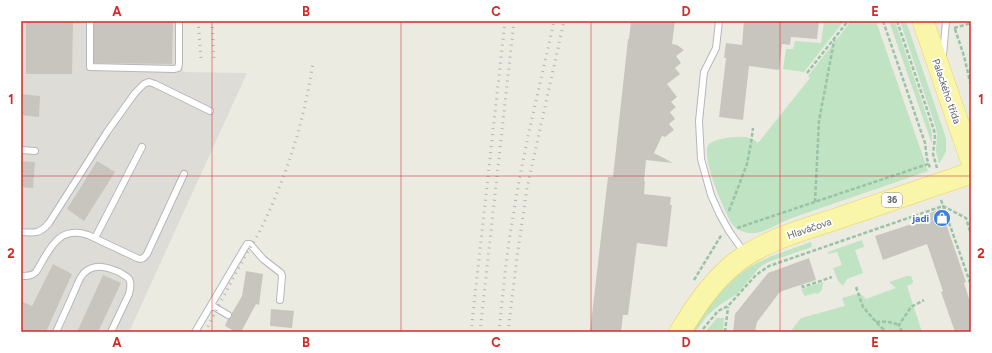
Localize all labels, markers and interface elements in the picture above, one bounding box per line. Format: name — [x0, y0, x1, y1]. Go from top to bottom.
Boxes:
text: A — [112, 4, 122, 19]
text: B — [302, 4, 310, 19]
text: C — [491, 4, 501, 19]
text: D — [681, 4, 691, 19]
text: E — [871, 4, 879, 19]
street label: Palackého třída — [929, 57, 964, 125]
text: 1 — [8, 92, 14, 107]
text: 1 — [978, 92, 984, 107]
road number: 36 — [882, 193, 902, 207]
shop icon: jadi — [932, 208, 952, 228]
place label: jadi — [911, 212, 929, 225]
street label: Hlaváčova — [785, 215, 833, 242]
text: 2 — [7, 246, 15, 261]
text: 2 — [977, 246, 985, 261]
text: A — [112, 335, 122, 350]
text: B — [302, 335, 310, 350]
text: C — [491, 335, 501, 350]
text: D — [681, 335, 691, 350]
text: E — [871, 335, 879, 350]

